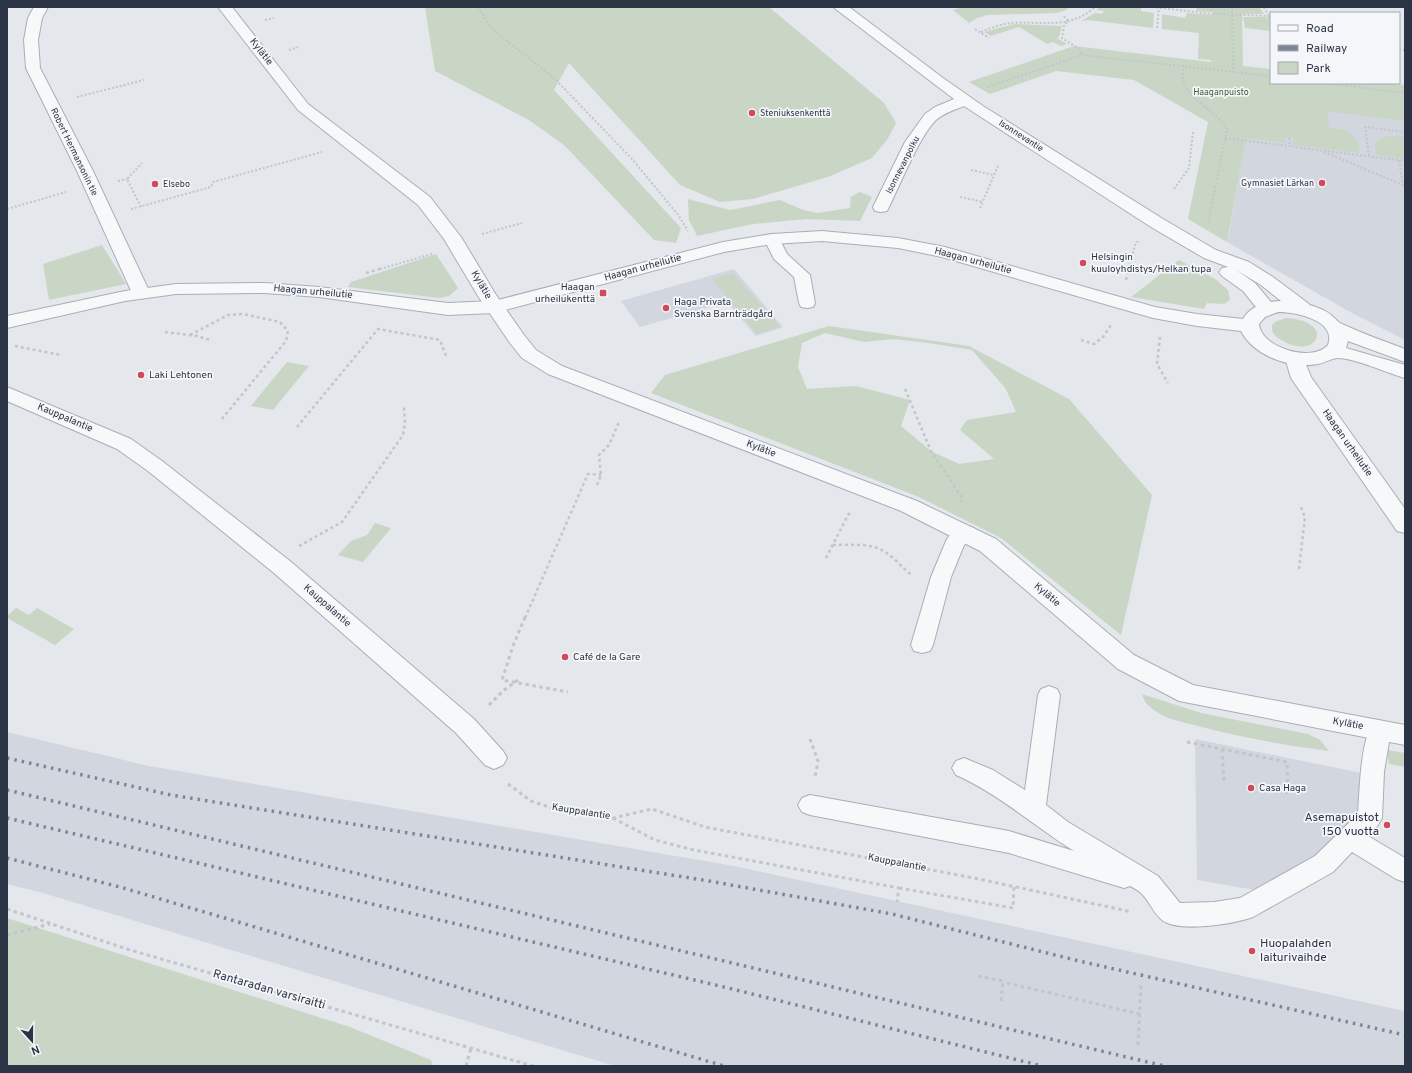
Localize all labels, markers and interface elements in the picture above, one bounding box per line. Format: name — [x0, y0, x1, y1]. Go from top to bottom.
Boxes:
legend — [1270, 12, 1400, 84]
text: Road — [1306, 21, 1334, 37]
street label: Kylätie — [246, 36, 276, 68]
text: Railway — [1306, 41, 1347, 57]
text: Park — [1306, 61, 1331, 77]
park label: Haaganpuisto — [1193, 87, 1249, 98]
street label: Robert Hermansonin tie — [48, 106, 100, 198]
marker: Steniuksenkenttä — [747, 108, 757, 118]
place label: Steniuksenkenttä — [760, 108, 831, 119]
street label: Isonnevantie — [997, 117, 1046, 155]
street label: Isonnevanpolku — [884, 134, 922, 196]
place label: Gymnasiet Lärkan — [1241, 178, 1314, 189]
marker: Gymnasiet Lärkan — [1317, 178, 1327, 188]
marker: Elsebo — [150, 179, 160, 189]
place label: Elsebo — [163, 179, 190, 190]
street label: Haagan urheilutie — [933, 244, 1013, 278]
street label: Haagan urheilutie — [603, 251, 683, 285]
place label: Helsingin kuuloyhdistys/Helkan tupa — [1091, 251, 1211, 276]
marker: Helsingin kuuloyhdistys/Helkan tupa — [1078, 258, 1088, 268]
street label: Kylätie — [467, 268, 495, 302]
place label: Haagan urheilukenttä — [535, 281, 595, 306]
street label: Haagan urheilutie — [273, 282, 353, 302]
marker: Haagan urheilukenttä — [598, 288, 608, 298]
place label: Haga Privata Svenska Barnträdgård — [674, 296, 773, 321]
marker: Haga Privata Svenska Barnträdgård — [661, 303, 671, 313]
place label: Laki Lehtonen — [149, 369, 213, 382]
marker: Laki Lehtonen — [136, 370, 146, 380]
street label: Kauppalantie — [35, 400, 95, 436]
street label: Haagan urheilutie — [1319, 407, 1375, 479]
street label: Kylätie — [744, 437, 778, 461]
street label: Kylätie — [1031, 580, 1063, 610]
street label: Kauppalantie — [300, 582, 354, 630]
place label: Café de la Gare — [573, 651, 640, 664]
marker: Café de la Gare — [560, 652, 570, 662]
street label: Kylätie — [1332, 715, 1364, 733]
place label: Casa Haga — [1259, 782, 1306, 795]
marker: Casa Haga — [1246, 783, 1256, 793]
street label: Kauppalantie — [551, 801, 611, 823]
place label: Asemapuistot 150 vuotta — [1305, 810, 1379, 840]
marker: Asemapuistot 150 vuotta — [1382, 820, 1392, 830]
street label: Kauppalantie — [867, 851, 927, 875]
place label: Huopalahden laiturivaihde — [1260, 936, 1331, 966]
marker: Huopalahden laiturivaihde — [1247, 946, 1257, 956]
street label: Rantaradan varsiraitti — [211, 966, 327, 1014]
north arrow — [12, 1021, 52, 1061]
text: N — [29, 1041, 41, 1057]

